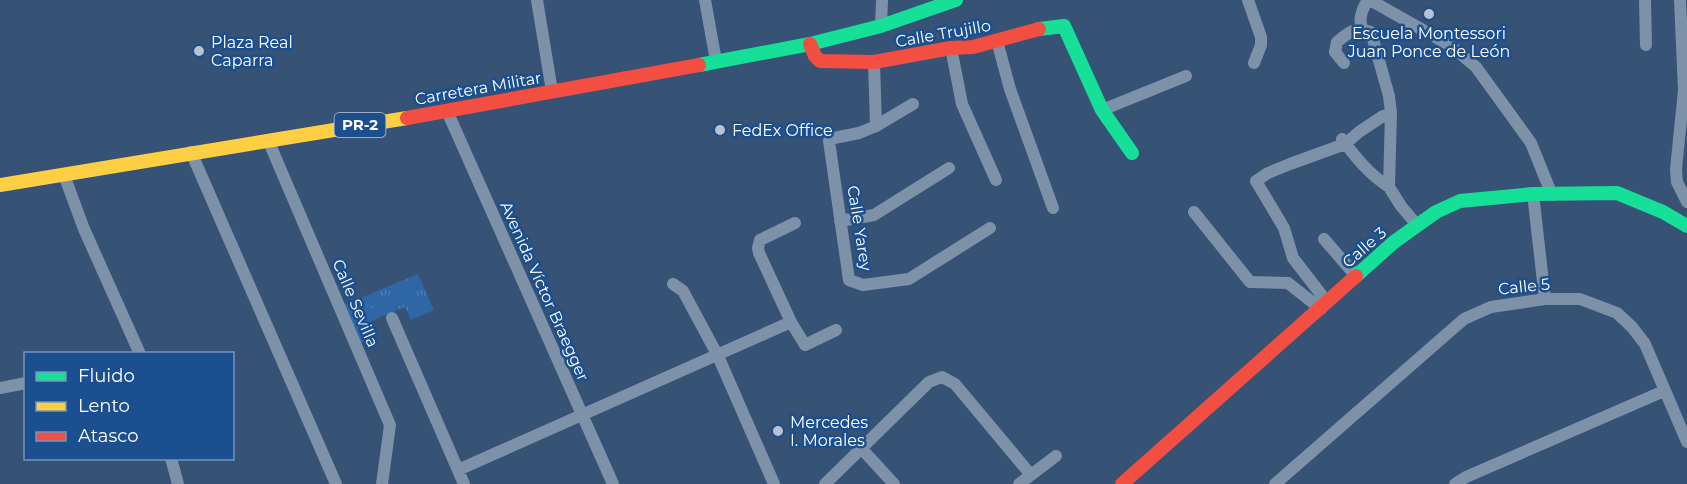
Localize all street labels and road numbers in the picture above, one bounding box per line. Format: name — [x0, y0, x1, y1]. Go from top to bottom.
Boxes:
street label: Calle Trujillo — [894, 16, 992, 51]
street label: Carretera Militar — [413, 68, 543, 109]
road number: PR-2 — [334, 113, 386, 137]
street label: Calle Yarey — [843, 184, 876, 272]
street label: Avenida Víctor Braegger — [496, 198, 593, 384]
street label: Calle 3 — [1338, 223, 1390, 272]
street label: Calle Sevilla — [329, 256, 383, 350]
street label: Calle 5 — [1497, 274, 1551, 299]

